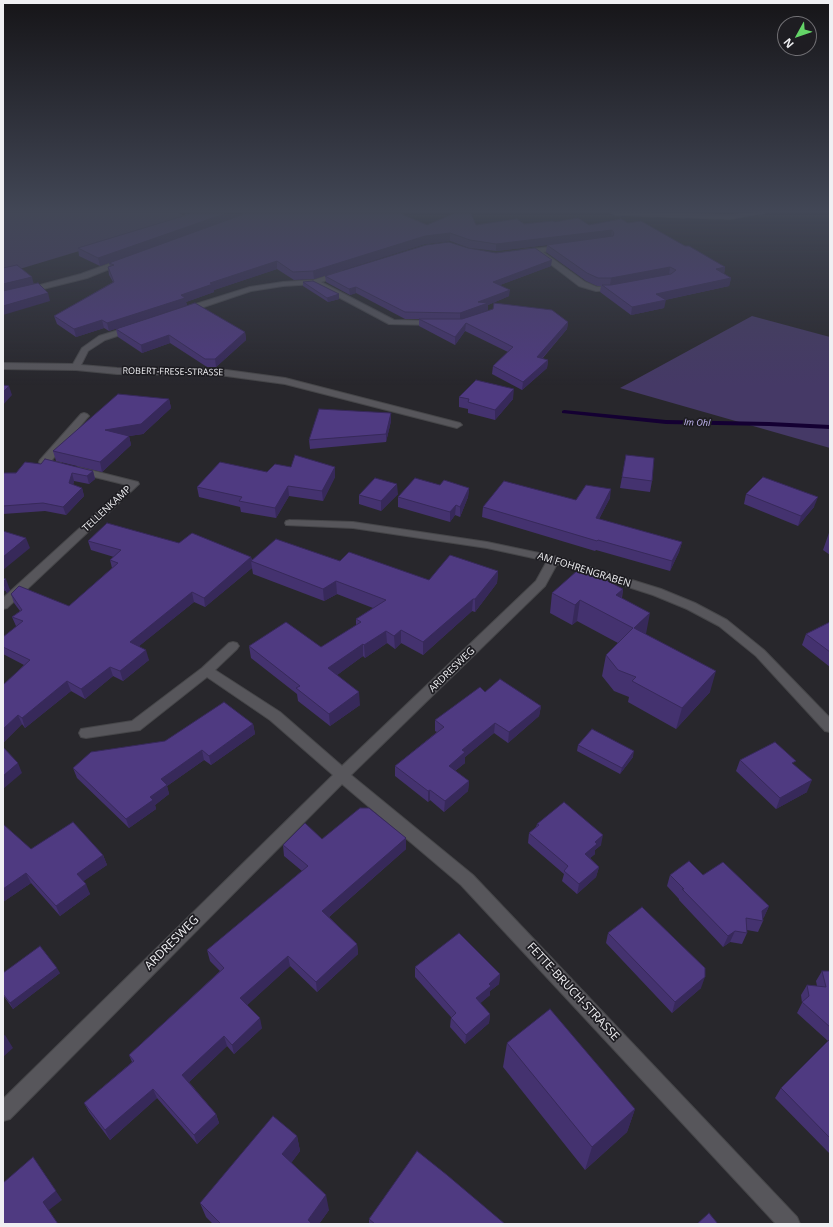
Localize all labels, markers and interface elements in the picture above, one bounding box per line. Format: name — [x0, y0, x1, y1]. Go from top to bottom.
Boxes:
north arrow — [777, 16, 817, 56]
text: N — [780, 35, 797, 52]
street label: ROBERT-FRESE-STRASSE — [123, 366, 223, 378]
water label: Im Ohl — [684, 417, 710, 429]
street label: TELLENKAMP — [80, 483, 134, 535]
street label: AM FOHRENGRABEN — [536, 550, 632, 590]
street label: ARDRESWEG — [427, 645, 477, 695]
street label: ARDRESWEG — [142, 913, 202, 973]
street label: FETTE-BRUCH-STRASSE — [524, 940, 622, 1044]

